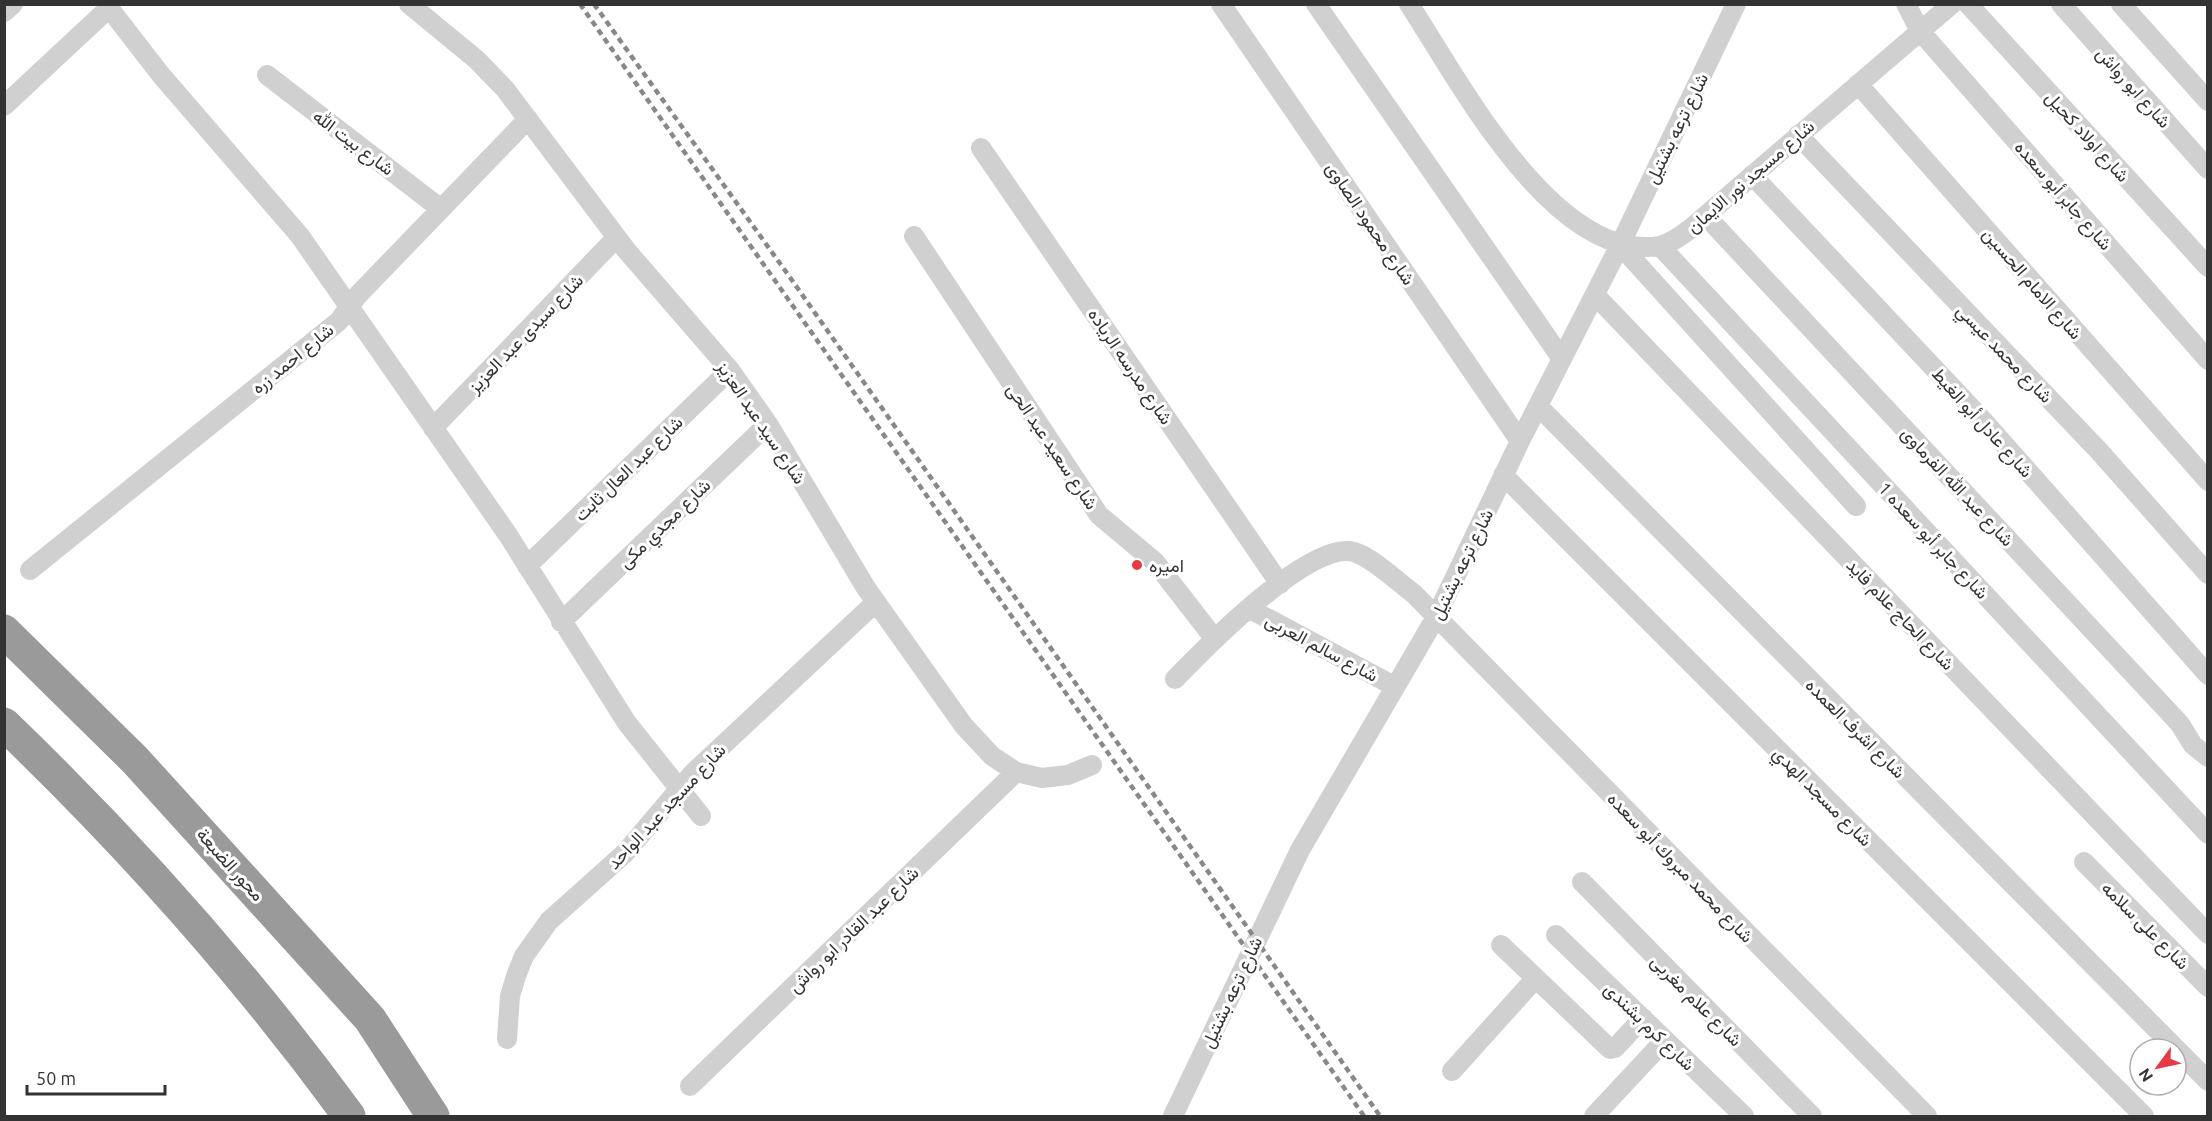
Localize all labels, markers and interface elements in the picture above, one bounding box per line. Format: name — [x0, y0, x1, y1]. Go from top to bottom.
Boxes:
street label: شارع ابو رواش — [2090, 43, 2175, 133]
street label: شارع ترعه بشتيل — [1641, 70, 1714, 188]
street label: شارع اولاد كحيل — [2040, 87, 2134, 187]
street label: شارع بيت الله — [308, 105, 398, 181]
street label: شارع مسجد نور الايمان — [1682, 115, 1820, 239]
street label: شارع جابر أبو سعده — [2009, 137, 2117, 255]
street label: شارع محمود الصاوى — [1320, 158, 1419, 290]
street label: شارع الامام الحسين — [1977, 223, 2087, 345]
street label: شارع سيدى عبد العزيز — [463, 270, 589, 399]
street label: شارع محمد عيسي — [1949, 300, 2057, 411]
street label: شارع مدرسه الرياده — [1082, 304, 1177, 429]
street label: شارع احمد زره — [247, 319, 339, 399]
street label: شارع سيد عبد العزيز — [710, 356, 811, 489]
street label: شارع عادل أبو الغيط — [1926, 363, 2037, 483]
street label: شارع سعيد عبد الحى — [1001, 379, 1103, 514]
street label: شارع عبد العال ثابت — [570, 411, 688, 527]
street label: شارع عبد الله الفرماوى — [1896, 422, 2018, 552]
street label: شارع مجدي مكى — [614, 474, 718, 576]
street label: شارع جابر أبو سعده 1 — [1873, 478, 1993, 604]
street label: شارع ترعه بشتيل — [1426, 506, 1499, 624]
place label: اميره — [1149, 555, 1184, 577]
street label: شارع الحاج علام فايد — [1841, 555, 1959, 676]
marker: اميره — [1130, 558, 1144, 572]
street label: شارع سالم العربى — [1261, 609, 1382, 688]
street label: شارع اشرف العمده — [1800, 674, 1910, 784]
street label: شارع مسجد عبد الواحد — [603, 739, 731, 875]
street label: شارع مسجد الهدي — [1765, 742, 1877, 854]
street label: شارع محمد مبروك أبو سعده — [1602, 788, 1758, 948]
street label: محور الضبعة — [192, 824, 269, 906]
street label: شارع عبد القادر ابو رواش — [784, 862, 924, 998]
street label: شارع على سلامه — [2096, 877, 2194, 975]
street label: شارع ترعه بشتيل — [1196, 933, 1268, 1052]
street label: شارع علام مغربى — [1645, 950, 1747, 1052]
street label: شارع كرم بشندى — [1599, 978, 1699, 1076]
north arrow — [2128, 1037, 2188, 1097]
scale bar — [27, 1058, 165, 1096]
text: N — [2135, 1065, 2156, 1085]
text: 50 m — [36, 1068, 76, 1088]

